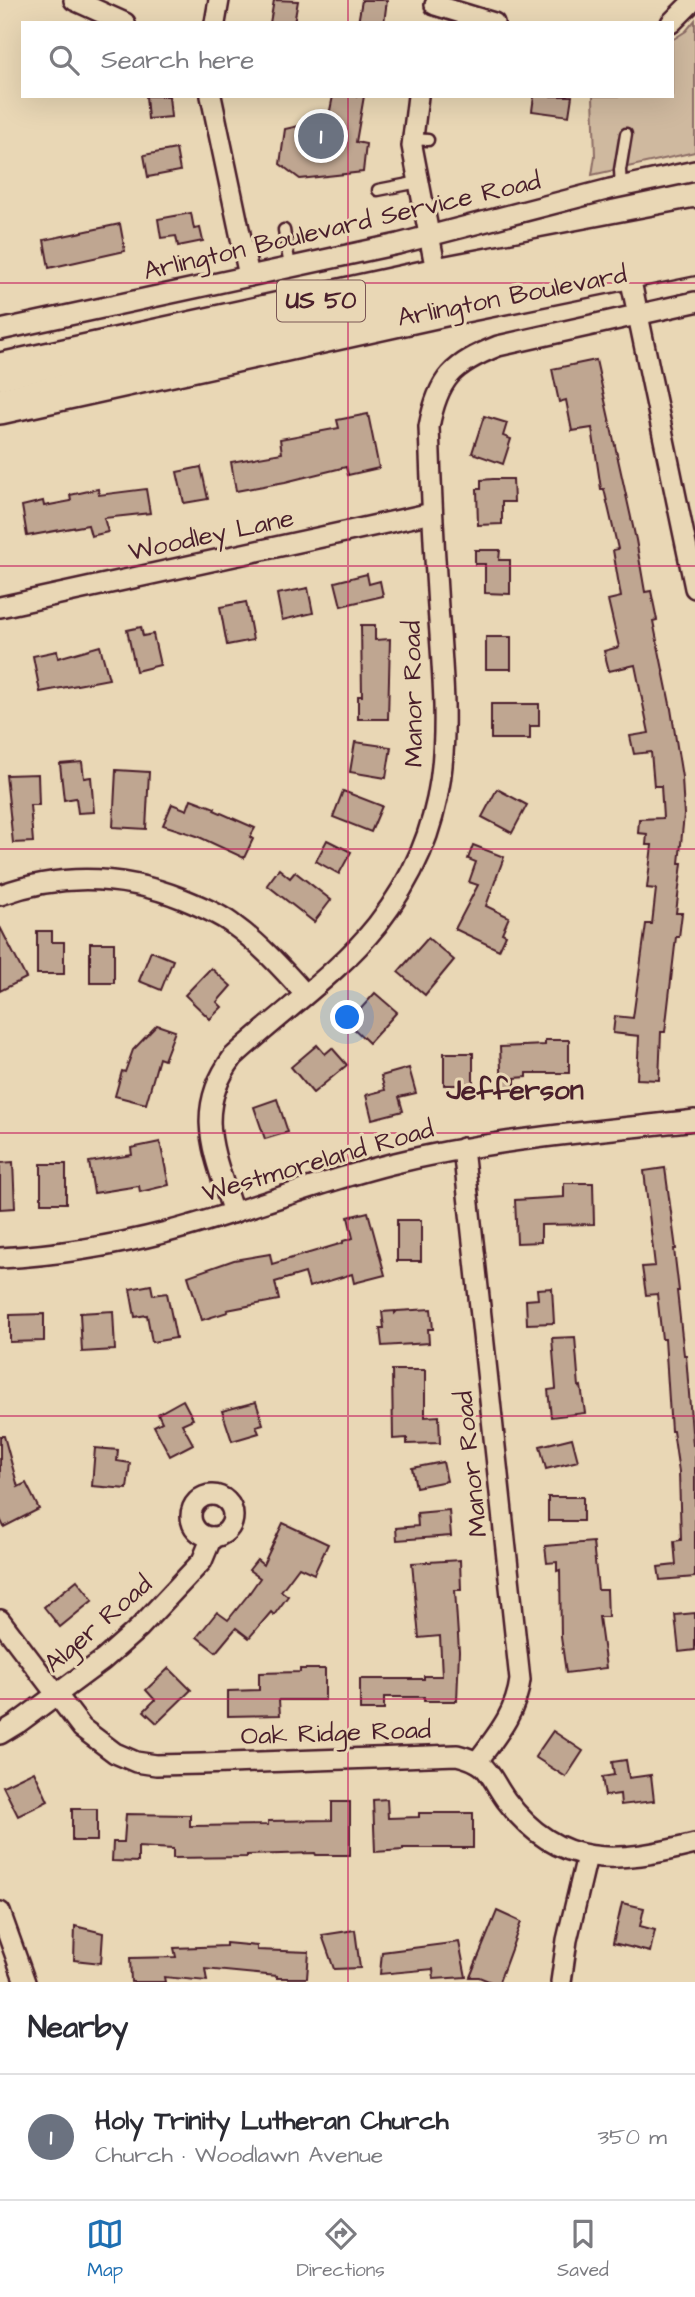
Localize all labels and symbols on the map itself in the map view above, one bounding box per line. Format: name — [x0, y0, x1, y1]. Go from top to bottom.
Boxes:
pin: 1 — [298, 110, 344, 162]
street label: Arlington Boulevard Service Road — [140, 163, 545, 291]
street label: Arlington Boulevard — [394, 256, 630, 338]
road number: US 50 — [277, 280, 365, 322]
street label: Woodley Lane — [125, 500, 297, 572]
street label: Manor Road — [394, 620, 432, 768]
your location — [330, 1000, 364, 1034]
district label: Jefferson — [445, 1071, 584, 1110]
street label: Westmoreland Road — [198, 1111, 438, 1211]
street label: Manor Road — [445, 1389, 497, 1539]
street label: Alger Road — [36, 1567, 161, 1683]
street label: Oak Ridge Road — [240, 1712, 432, 1756]

